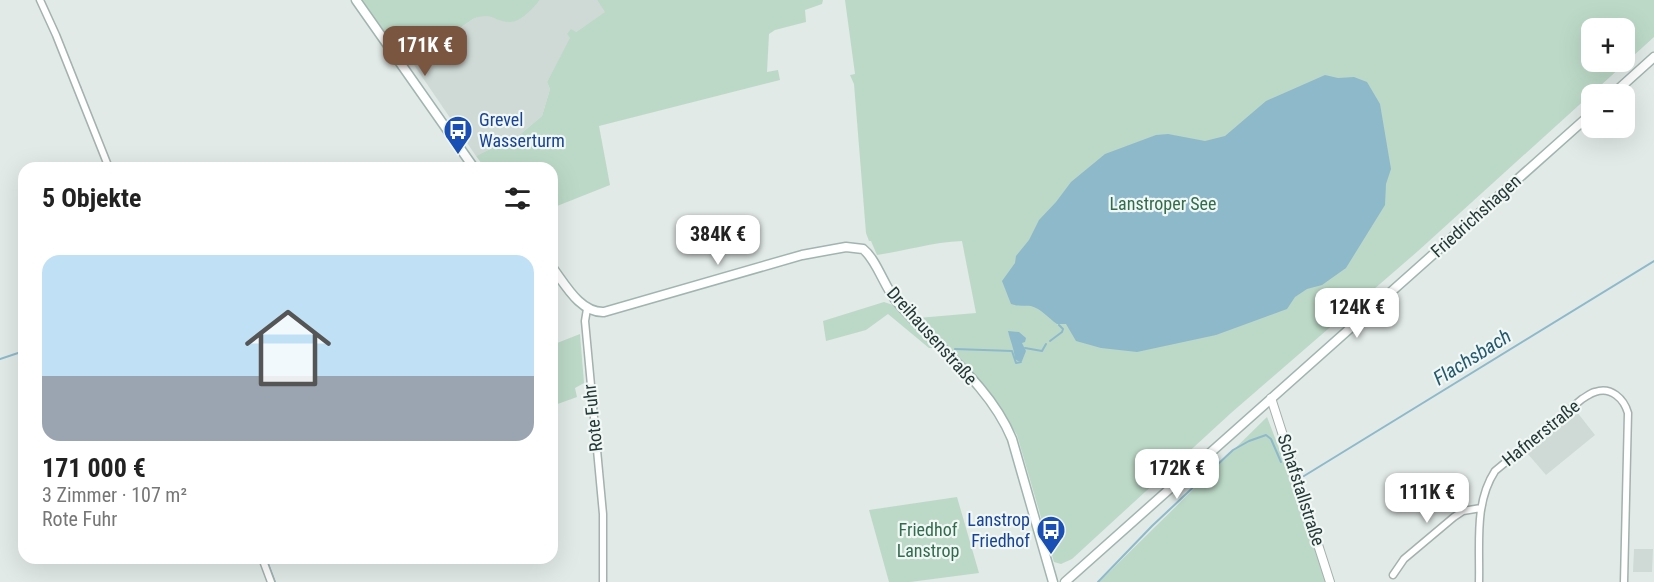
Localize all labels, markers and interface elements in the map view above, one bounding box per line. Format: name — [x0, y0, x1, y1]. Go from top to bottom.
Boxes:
map controls — [1581, 18, 1635, 138]
button: + — [1581, 18, 1635, 72]
pin: 171K € — [376, 26, 474, 77]
text: 171K € — [397, 33, 453, 57]
button: − — [1581, 84, 1635, 138]
place label: Grevel Wasserturm — [479, 109, 565, 151]
bus stop icon: Grevel Wasserturm — [442, 114, 474, 156]
street label: Friedrichshagen — [1426, 170, 1525, 261]
icon: filters — [501, 182, 534, 215]
text: 5 Objekte — [42, 183, 141, 213]
park label: Lanstroper See — [1110, 193, 1216, 214]
pin: 384K € — [669, 215, 767, 266]
text: 384K € — [690, 222, 746, 246]
street label: Dreihausenstraße — [883, 282, 982, 389]
pin: 124K € — [1308, 288, 1406, 339]
icon: home — [234, 294, 342, 402]
text: 124K € — [1329, 295, 1385, 319]
water label: Flachsbach — [1429, 324, 1515, 390]
street label: Rote Fuhr — [578, 383, 606, 453]
street label: Hafnerstraße — [1498, 395, 1584, 470]
street label: Schafstallstraße — [1274, 431, 1329, 548]
pin: 172K € — [1128, 449, 1226, 500]
text: 171 000 € — [42, 453, 146, 483]
text: 172K € — [1149, 456, 1205, 480]
pin: 111K € — [1378, 473, 1476, 524]
text: 111K € — [1399, 480, 1455, 504]
text: 3 Zimmer · 107 m² — [42, 483, 187, 507]
text: Rote Fuhr — [42, 507, 117, 531]
place label: Lanstrop Friedhof — [967, 509, 1030, 551]
bus stop icon: Lanstrop Friedhof — [1035, 514, 1067, 556]
park label: Friedhof Lanstrop — [897, 519, 959, 561]

